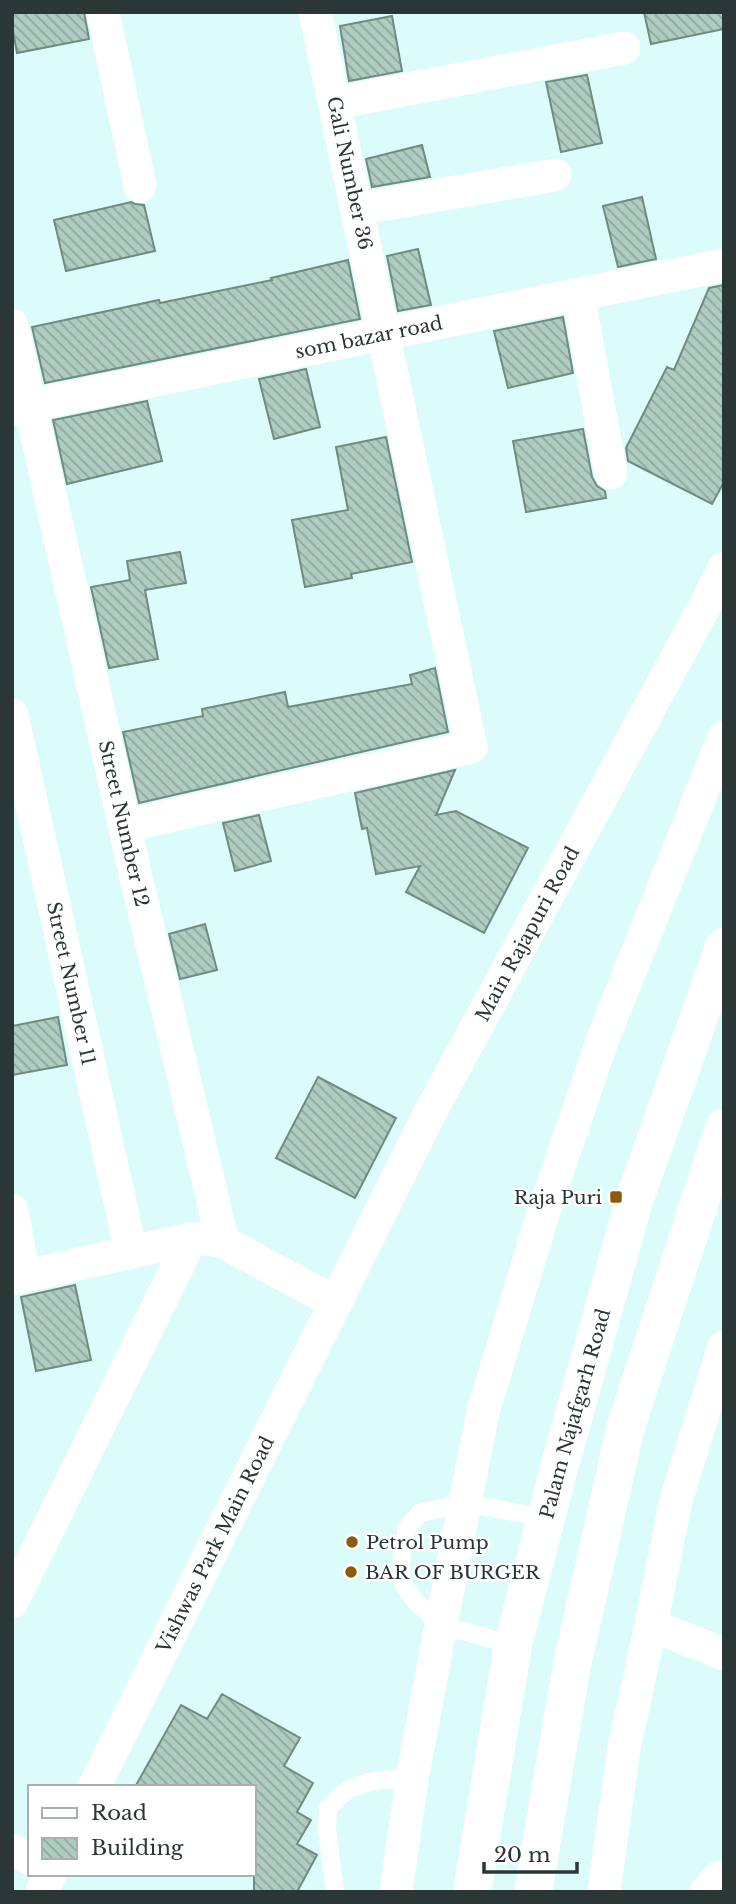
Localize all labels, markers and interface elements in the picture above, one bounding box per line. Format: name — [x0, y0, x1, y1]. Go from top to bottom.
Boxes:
street label: Gali Number 36 — [322, 94, 377, 252]
street label: som bazar road — [293, 311, 445, 363]
street label: Street Number 12 — [94, 738, 154, 909]
street label: Main Rajapuri Road — [471, 842, 584, 1025]
street label: Street Number 11 — [42, 900, 100, 1067]
place label: Raja Puri — [514, 1186, 603, 1209]
marker: Raja Puri — [608, 1189, 624, 1205]
street label: Palam Najafgarh Road — [535, 1306, 615, 1521]
street label: Vishwas Park Main Road — [151, 1432, 279, 1658]
place label: Petrol Pump — [366, 1531, 489, 1554]
marker: Petrol Pump — [344, 1534, 360, 1550]
place label: BAR OF BURGER — [365, 1561, 541, 1584]
marker: BAR OF BURGER — [343, 1564, 359, 1580]
legend — [28, 1785, 256, 1876]
text: Road — [91, 1800, 147, 1826]
scale bar — [484, 1830, 577, 1874]
text: Building — [91, 1835, 184, 1861]
text: 20 m — [494, 1842, 551, 1868]

